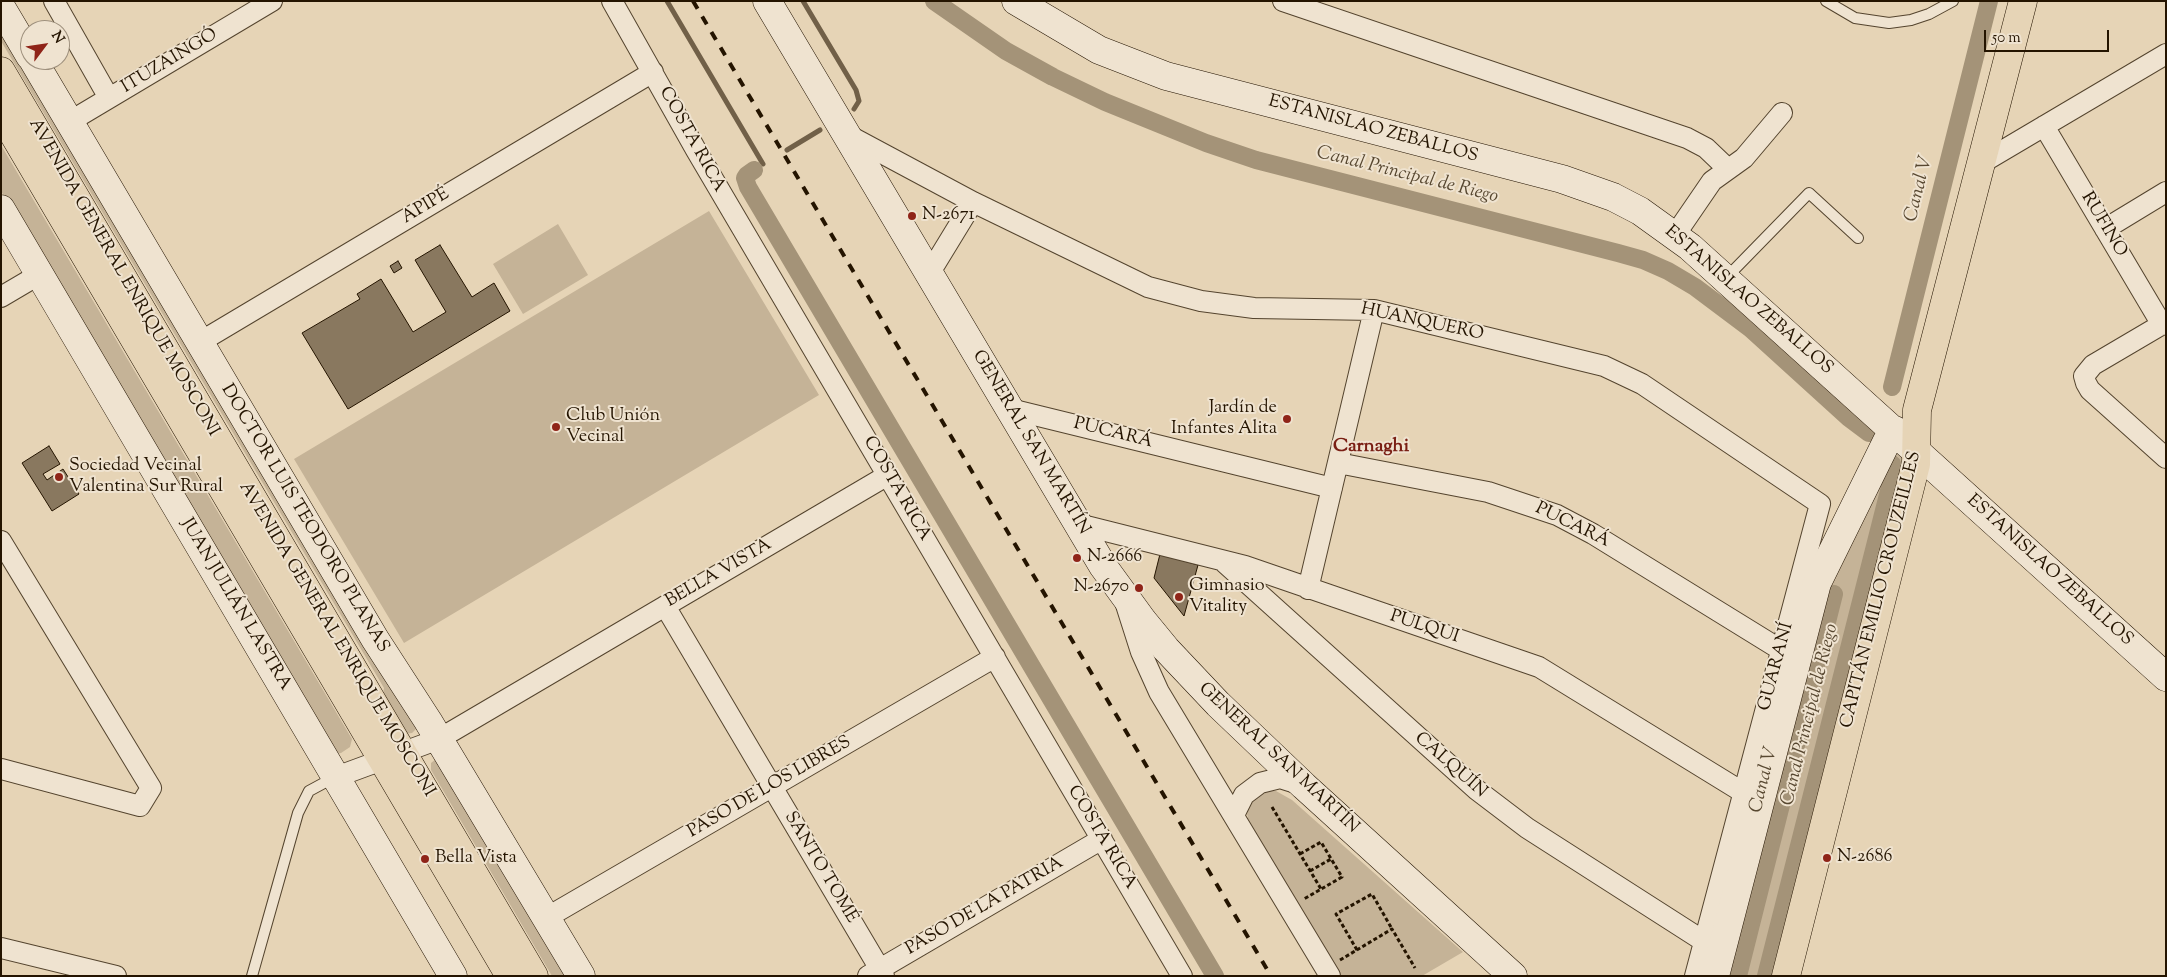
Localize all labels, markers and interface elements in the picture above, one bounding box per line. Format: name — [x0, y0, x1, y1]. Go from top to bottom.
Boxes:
north arrow — [20, 20, 70, 70]
scale bar — [1987, 20, 2112, 52]
street label: ITUZAINGÓ — [118, 25, 222, 99]
text: N — [46, 28, 68, 48]
text: 50 m — [1992, 28, 2021, 49]
street label: COSTA RICA — [653, 83, 729, 197]
street label: ESTANISLAO ZEBALLOS — [1266, 92, 1480, 168]
street label: AVENIDA GENERAL ENRIQUE MOSCONI — [23, 115, 223, 441]
water label: Canal Principal de Riego — [1314, 142, 1500, 210]
water label: Canal V — [1901, 153, 1939, 225]
street label: APIPÉ — [398, 184, 454, 230]
street label: RUFINO — [2075, 189, 2131, 261]
place label: N-2671 — [922, 205, 975, 227]
marker: N-2671 — [906, 210, 918, 222]
street label: ESTANISLAO ZEBALLOS — [1659, 222, 1837, 380]
street label: HUANQUERO — [1359, 299, 1485, 347]
street label: GENERAL SAN MARTÍN — [966, 347, 1094, 539]
street label: DOCTOR LUIS TEODORO PLANAS — [215, 381, 393, 657]
place label: Jardín de Infantes Alita — [1171, 398, 1277, 440]
place label: Club Unión Vecinal — [566, 406, 660, 448]
marker: Jardín de Infantes Alita — [1281, 413, 1293, 425]
street label: PUCARÁ — [1071, 414, 1155, 454]
marker: Club Unión Vecinal — [550, 421, 562, 433]
street label: COSTA RICA — [857, 433, 935, 545]
district label: Carnaghi — [1333, 437, 1409, 459]
street label: CAPITÁN EMILIO CROUZEILLES — [1837, 449, 1927, 731]
place label: Sociedad Vecinal Valentina Sur Rural — [69, 456, 223, 498]
marker: Sociedad Vecinal Valentina Sur Rural — [53, 471, 65, 483]
street label: AVENIDA GENERAL ENRIQUE MOSCONI — [233, 479, 439, 801]
street label: ESTANISLAO ZEBALLOS — [1961, 491, 2137, 651]
street label: PUCARÁ — [1531, 499, 1613, 553]
street label: JUAN JULIÁN LASTRA — [175, 515, 295, 695]
street label: BELLA VISTA — [662, 535, 776, 613]
place label: N-2666 — [1087, 547, 1142, 569]
marker: N-2666 — [1071, 552, 1083, 564]
place label: Gimnasio Vitality — [1189, 576, 1265, 618]
place label: N-2670 — [1073, 577, 1129, 599]
marker: N-2670 — [1133, 582, 1145, 594]
marker: Gimnasio Vitality — [1173, 591, 1185, 603]
street label: PULQUI — [1387, 607, 1461, 649]
street label: GUARANÍ — [1755, 620, 1799, 714]
water label: Canal Principal de Riego — [1777, 622, 1845, 808]
street label: GENERAL SAN MARTÍN — [1193, 679, 1363, 839]
street label: CALQUÍN — [1409, 729, 1491, 803]
street label: PASO DE LOS LIBRES — [684, 732, 856, 844]
water label: Canal V — [1746, 744, 1784, 816]
street label: COSTA RICA — [1062, 782, 1140, 894]
street label: SANTO TOMÉ — [778, 808, 862, 928]
place label: N-2686 — [1837, 847, 1892, 869]
place label: Bella Vista — [435, 848, 517, 870]
marker: N-2686 — [1821, 852, 1833, 864]
marker: Bella Vista — [419, 853, 431, 865]
street label: PASO DE LA PATRIA — [902, 853, 1068, 961]

